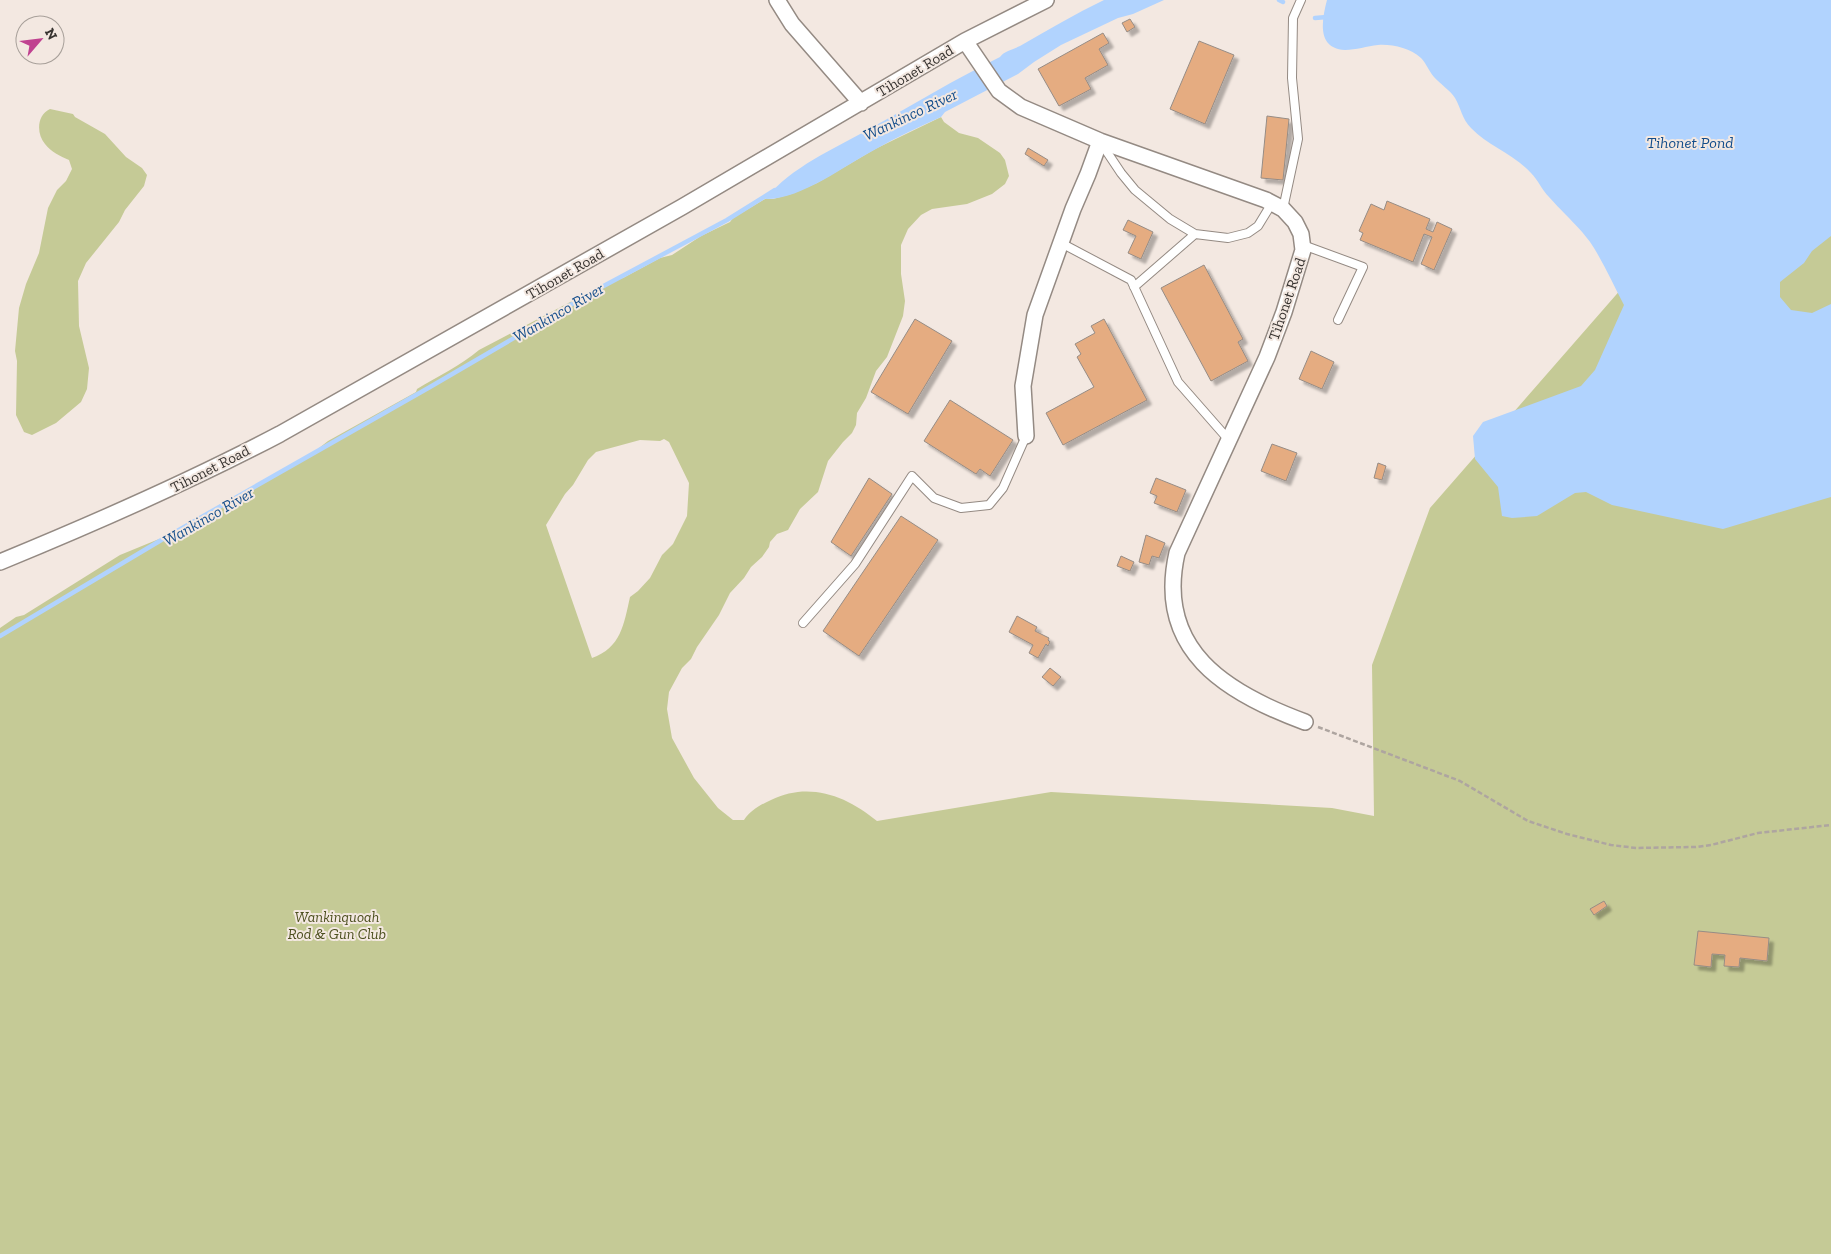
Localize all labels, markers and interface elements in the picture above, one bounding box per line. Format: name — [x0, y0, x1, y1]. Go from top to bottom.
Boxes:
north arrow — [15, 15, 65, 65]
text: N — [41, 25, 61, 43]
street label: Tihonet Road — [873, 41, 957, 101]
water label: Wankinco River — [860, 84, 961, 145]
water label: Tihonet Pond — [1647, 133, 1733, 152]
street label: Tihonet Road — [523, 244, 608, 303]
street label: Tihonet Road — [1264, 254, 1310, 343]
water label: Wankinco River — [509, 279, 607, 346]
street label: Tihonet Road — [167, 441, 253, 497]
water label: Wankinco River — [159, 483, 257, 550]
park label: Wankinquoah Rod & Gun Club — [288, 908, 386, 943]

